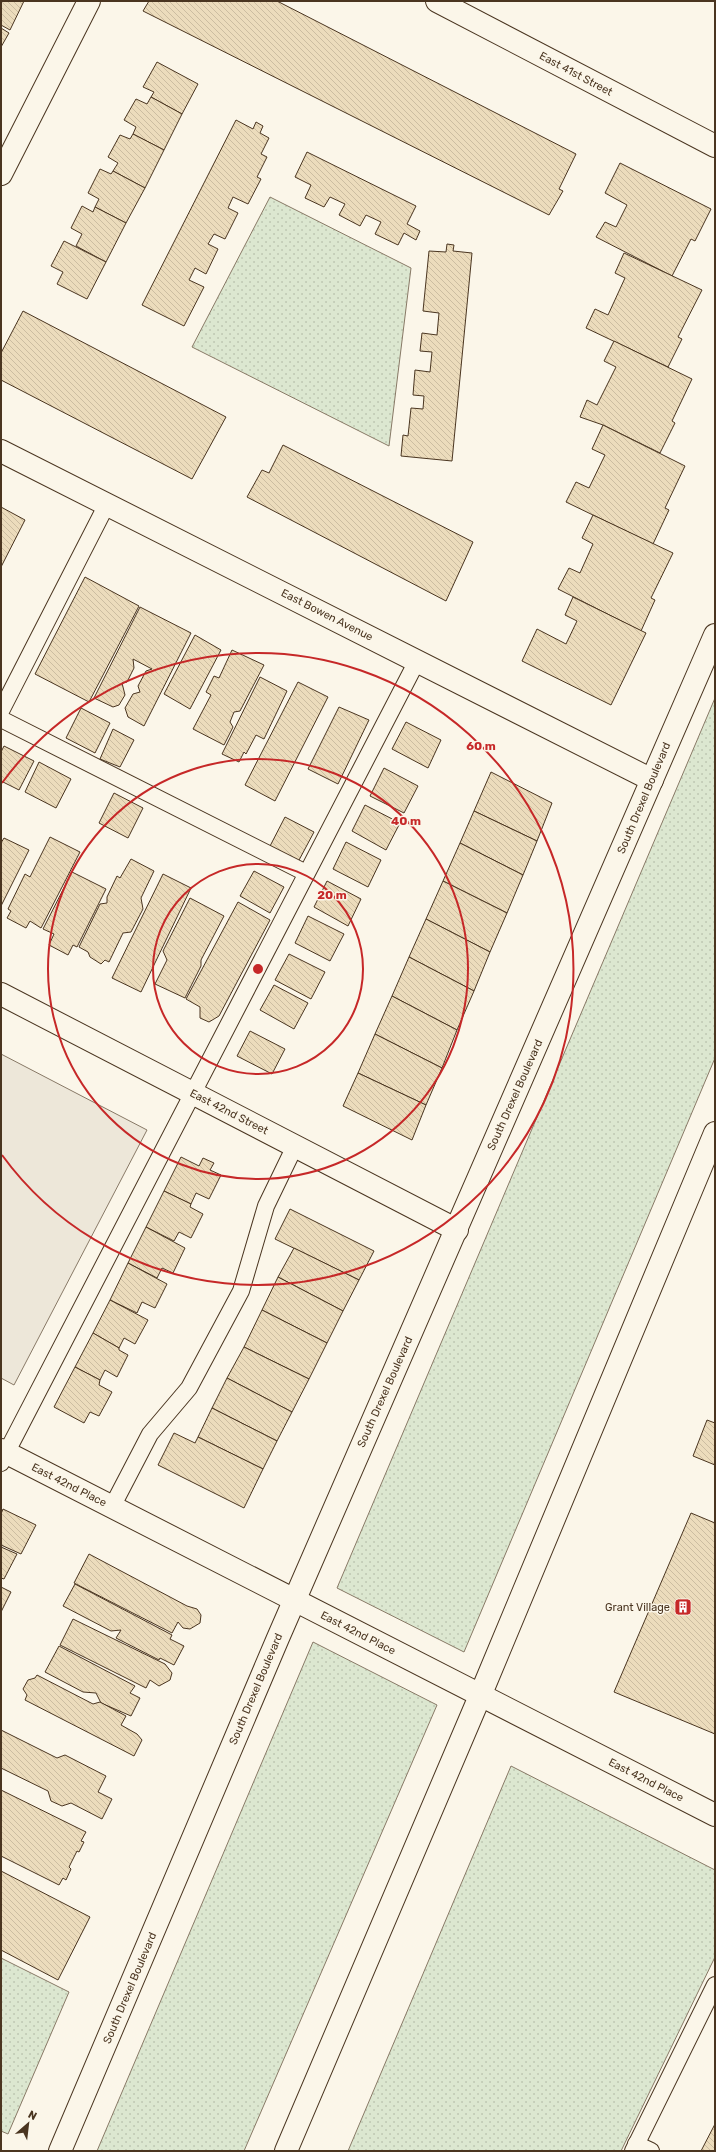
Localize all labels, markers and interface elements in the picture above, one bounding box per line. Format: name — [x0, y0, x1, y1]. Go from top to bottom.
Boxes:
street label: East 41st Street — [537, 49, 615, 99]
street label: East Bowen Avenue — [279, 586, 375, 644]
text: 60 m — [466, 739, 496, 753]
street label: South Drexel Boulevard — [615, 740, 673, 856]
text: 40 m — [391, 814, 421, 828]
text: 20 m — [317, 888, 347, 902]
centre of rings — [251, 962, 265, 976]
street label: South Drexel Boulevard — [485, 1038, 545, 1152]
street label: East 42nd Street — [188, 1087, 271, 1138]
street label: South Drexel Boulevard — [355, 1335, 415, 1449]
street label: East 42nd Place — [29, 1460, 109, 1510]
building icon: Grant Village — [673, 1597, 693, 1617]
place label: Grant Village — [605, 1601, 670, 1614]
street label: East 42nd Place — [318, 1608, 398, 1658]
street label: South Drexel Boulevard — [227, 1631, 285, 1747]
street label: East 42nd Place — [606, 1755, 686, 1805]
street label: South Drexel Boulevard — [101, 1930, 159, 2046]
north arrow — [8, 2104, 48, 2144]
text: N — [26, 2108, 39, 2123]

